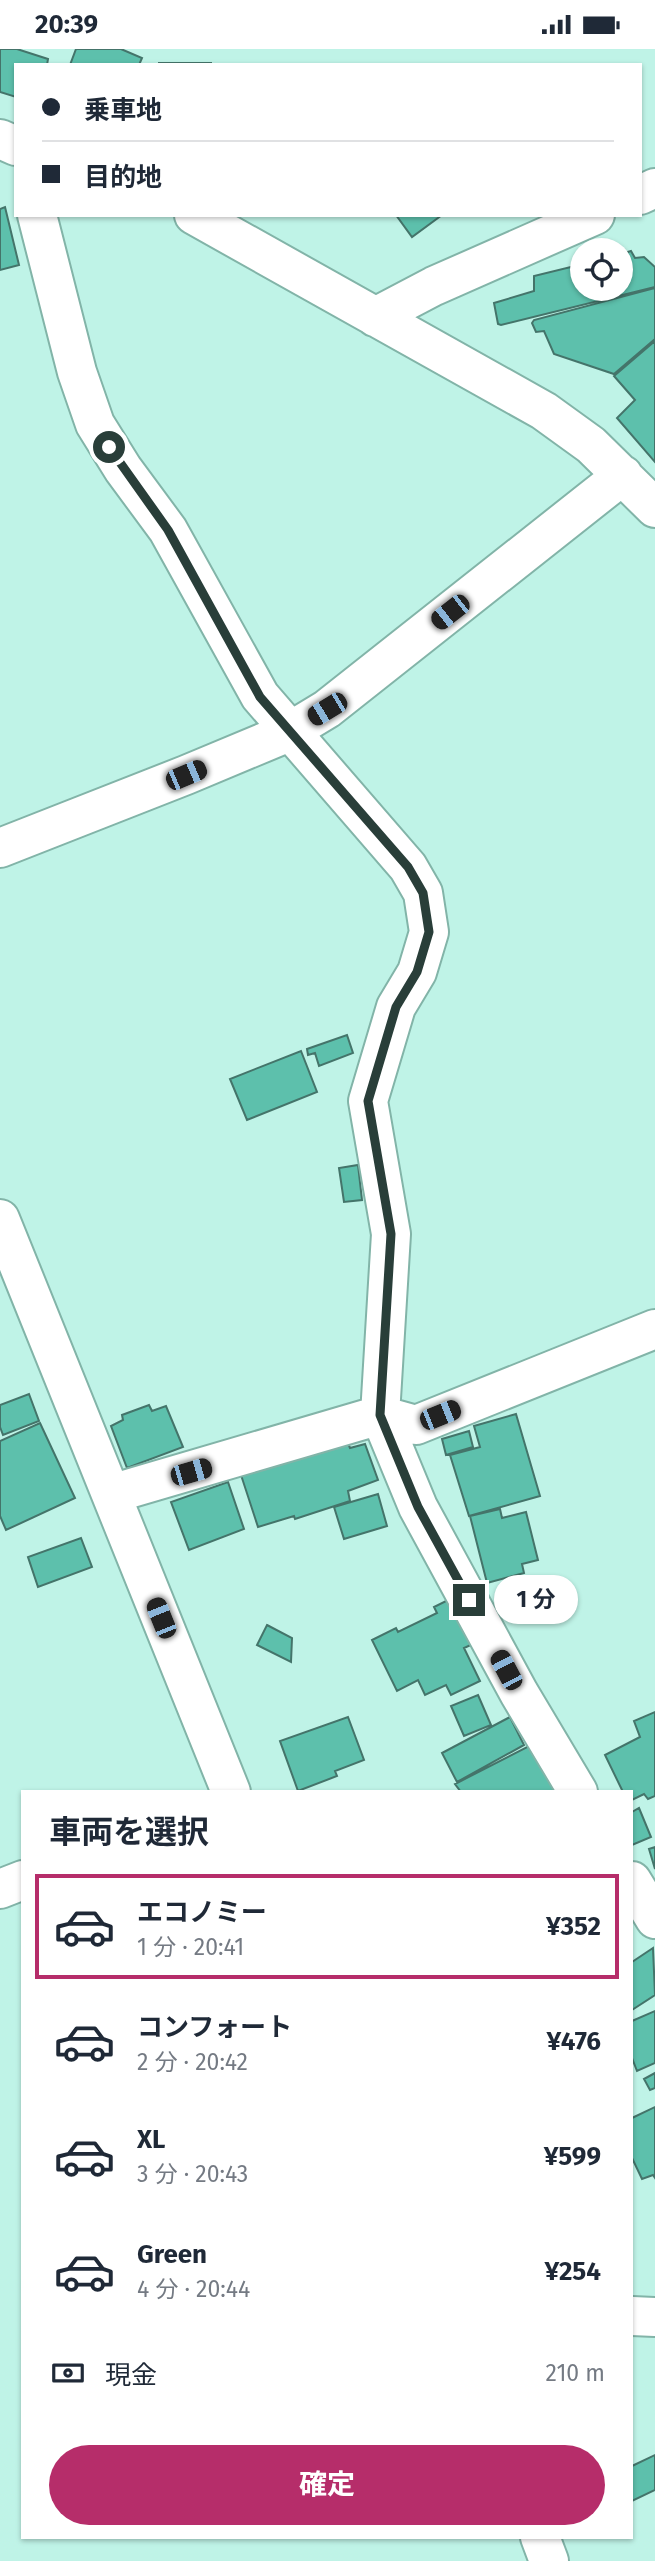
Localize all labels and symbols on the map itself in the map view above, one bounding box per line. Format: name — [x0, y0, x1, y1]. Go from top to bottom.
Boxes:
route start — [93, 431, 125, 463]
car — [427, 591, 474, 633]
car — [304, 689, 351, 729]
car — [163, 757, 210, 793]
car — [417, 1397, 464, 1433]
car — [168, 1456, 215, 1488]
callout: 1 分 — [494, 1575, 578, 1625]
route end — [453, 1584, 485, 1616]
car — [144, 1595, 179, 1641]
car — [487, 1647, 526, 1693]

